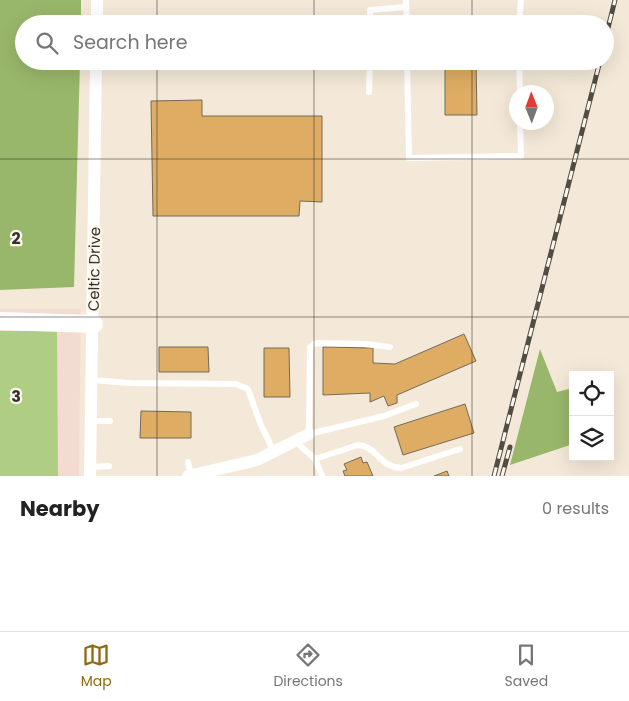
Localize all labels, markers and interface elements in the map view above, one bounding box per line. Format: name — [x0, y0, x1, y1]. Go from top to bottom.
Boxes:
search box — [15, 15, 614, 70]
icon: search — [33, 29, 61, 57]
text: Search here — [73, 29, 187, 56]
north arrow — [509, 85, 554, 130]
text: 2 — [11, 227, 21, 250]
street label: Celtic Drive — [83, 227, 105, 311]
map controls — [569, 371, 614, 461]
button: locate — [569, 371, 614, 416]
text: 3 — [11, 385, 21, 408]
button: layers — [569, 416, 614, 461]
text: Nearby — [20, 494, 100, 523]
text: 0 results — [542, 497, 609, 520]
tab: Map — [81, 641, 112, 692]
tab: Directions — [273, 641, 343, 692]
tab: Saved — [504, 641, 548, 692]

